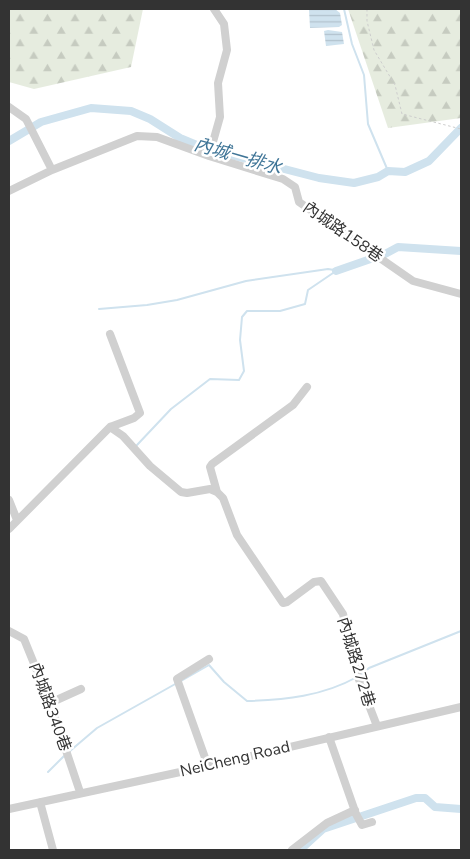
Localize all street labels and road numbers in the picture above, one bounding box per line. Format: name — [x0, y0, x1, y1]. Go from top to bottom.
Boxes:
street label: 內城路158巷 — [299, 196, 387, 268]
street label: 內城路272巷 — [332, 614, 380, 710]
street label: 內城路340巷 — [24, 660, 76, 754]
street label: NeiCheng Road — [178, 736, 292, 782]

